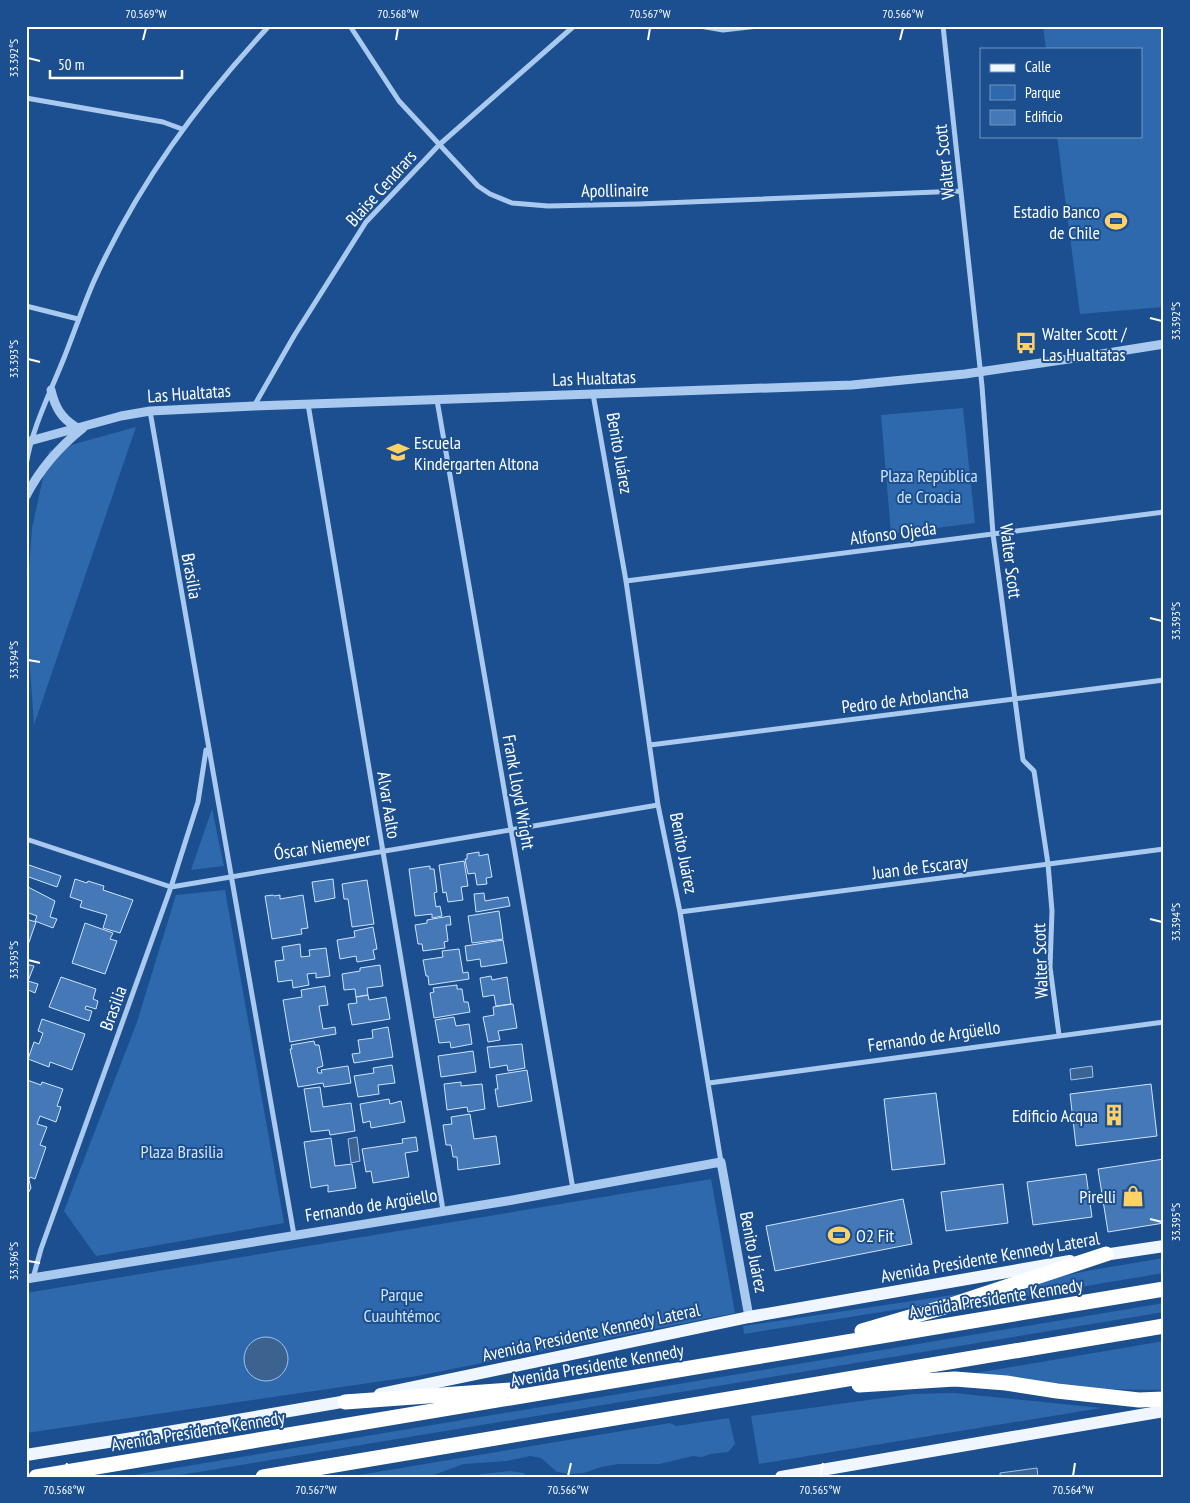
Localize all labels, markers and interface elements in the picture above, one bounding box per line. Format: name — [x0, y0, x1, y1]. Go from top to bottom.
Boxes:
text: 70.569°W — [125, 6, 167, 21]
text: 70.568°W — [377, 6, 419, 21]
text: 70.567°W — [629, 6, 671, 21]
text: 70.566°W — [882, 6, 924, 21]
text: 33.392°S — [6, 39, 21, 77]
scale bar — [50, 48, 182, 80]
legend — [980, 48, 1142, 138]
text: 50 m — [58, 55, 84, 74]
text: Calle — [1025, 57, 1051, 76]
text: Parque — [1025, 83, 1061, 102]
text: Edificio — [1025, 107, 1063, 126]
street label: Walter Scott — [929, 123, 959, 201]
street label: Blaise Cendrars — [341, 145, 421, 231]
street label: Apollinaire — [581, 178, 649, 202]
place label: Estadio Banco de Chile — [1013, 200, 1100, 244]
sports icon: Estadio Banco de Chile — [1103, 208, 1129, 234]
text: 33.392°S — [1168, 302, 1183, 340]
place label: Walter Scott / Las Hualtatas — [1042, 322, 1127, 366]
bus stop icon: Walter Scott / Las Hualtatas — [1013, 330, 1039, 356]
text: 33.393°S — [6, 340, 21, 378]
street label: Las Hualtatas — [552, 365, 636, 391]
street label: Las Hualtatas — [147, 379, 231, 407]
street label: Benito Juárez — [602, 411, 638, 495]
place label: Escuela Kindergarten Altona — [414, 431, 539, 475]
school or university icon: Escuela Kindergarten Altona — [385, 439, 411, 465]
park label: Plaza República de Croacia — [880, 464, 978, 508]
street label: Alfonso Ojeda — [849, 516, 937, 550]
street label: Walter Scott — [995, 522, 1027, 600]
street label: Brasilia — [177, 551, 207, 601]
text: 33.393°S — [1168, 602, 1183, 640]
text: 33.394°S — [6, 641, 21, 679]
street label: Pedro de Arbolancha — [840, 680, 970, 718]
street label: Frank Lloyd Wright — [498, 733, 540, 851]
street label: Alvar Aalto — [372, 770, 406, 840]
street label: Benito Juárez — [665, 810, 703, 896]
street label: Óscar Niemeyer — [272, 827, 372, 865]
street label: Juan de Escaray — [870, 850, 969, 884]
text: 33.394°S — [1168, 903, 1183, 941]
street label: Walter Scott — [1027, 923, 1053, 999]
text: 33.395°S — [6, 941, 21, 979]
street label: Brasilia — [94, 982, 132, 1034]
street label: Fernando de Argüello — [866, 1015, 1002, 1057]
building icon: Edificio Acqua — [1101, 1102, 1127, 1128]
place label: Edificio Acqua — [1012, 1104, 1098, 1127]
park label: Plaza Brasilia — [141, 1140, 223, 1163]
street label: Fernando de Argüello — [303, 1183, 439, 1227]
shop icon: Pirelli — [1120, 1183, 1146, 1209]
place label: Pirelli — [1079, 1185, 1116, 1208]
text: 33.395°S — [1168, 1203, 1183, 1241]
street label: Benito Juárez — [735, 1209, 773, 1295]
sports icon: O2 Fit — [826, 1222, 852, 1248]
place label: O2 Fit — [856, 1224, 894, 1247]
street label: Avenida Presidente Kennedy Lateral — [879, 1226, 1102, 1288]
text: 33.396°S — [6, 1242, 21, 1280]
street label: Avenida Presidente Kennedy — [907, 1273, 1085, 1323]
park label: Parque Cuauhtémoc — [364, 1283, 441, 1327]
street label: Avenida Presidente Kennedy Lateral — [480, 1298, 702, 1366]
street label: Avenida Presidente Kennedy — [509, 1339, 685, 1391]
street label: Avenida Presidente Kennedy — [109, 1406, 287, 1456]
text: 70.568°W — [43, 1482, 85, 1497]
text: 70.567°W — [295, 1482, 337, 1497]
text: 70.566°W — [547, 1482, 589, 1497]
text: 70.565°W — [799, 1482, 841, 1497]
text: 70.564°W — [1052, 1482, 1094, 1497]

